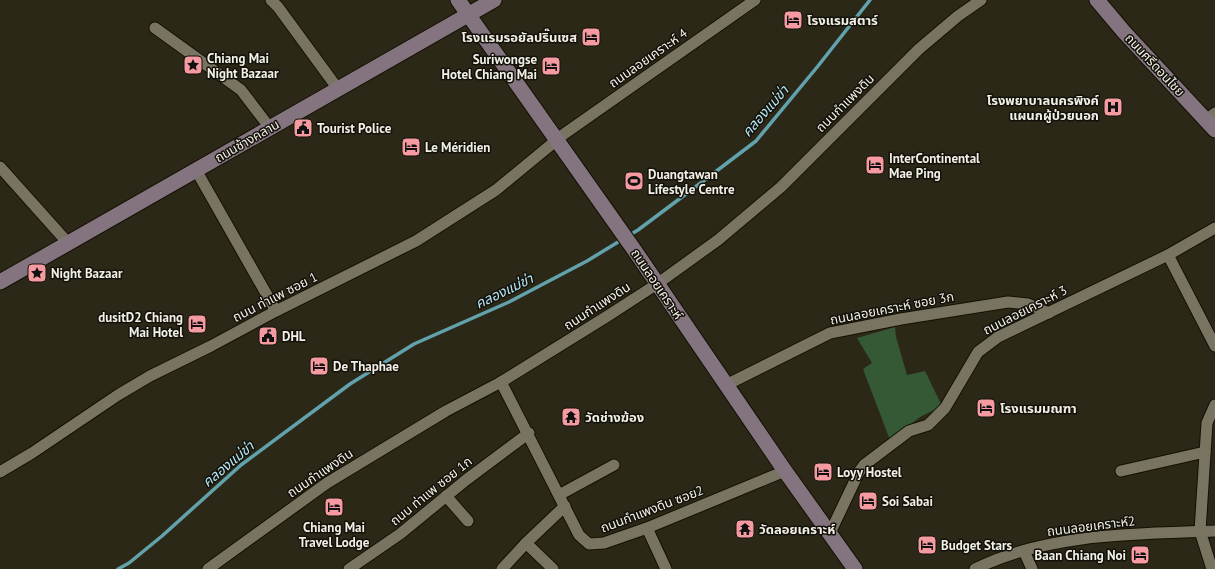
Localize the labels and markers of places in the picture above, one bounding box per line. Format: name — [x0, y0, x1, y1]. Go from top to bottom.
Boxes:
hotel icon: โรงแรมสตาร์ — [782, 9, 804, 31]
place label: โรงแรมสตาร์ — [807, 12, 878, 29]
hotel icon: โรงแรมรอยัลปริ๊นเซส — [580, 26, 602, 48]
place label: โรงแรมรอยัลปริ๊นเซส — [462, 28, 577, 46]
place label: Chiang Mai Night Bazaar — [207, 50, 279, 82]
place label: Suriwongse Hotel Chiang Mai — [442, 51, 537, 83]
place icon: Chiang Mai Night Bazaar — [182, 54, 204, 76]
hotel icon: Suriwongse Hotel Chiang Mai — [540, 55, 562, 77]
place label: โรงพยาบาลนครพิงค์ แผนกผู้ป่วยนอก — [987, 92, 1099, 124]
hospital icon: โรงพยาบาลนครพิงค์ แผนกผู้ป่วยนอก — [1102, 96, 1124, 118]
public building icon: Tourist Police — [292, 117, 314, 139]
place label: Tourist Police — [317, 120, 392, 137]
hotel icon: Le Méridien — [400, 136, 422, 158]
place label: Le Méridien — [425, 139, 490, 156]
place label: InterContinental Mae Ping — [889, 150, 980, 182]
hotel icon: InterContinental Mae Ping — [864, 154, 886, 176]
place label: Duangtawan Lifestyle Centre — [648, 166, 735, 198]
sports icon: Duangtawan Lifestyle Centre — [623, 170, 645, 192]
place icon: Night Bazaar — [26, 262, 48, 284]
place label: Night Bazaar — [51, 265, 123, 282]
place label: dusitD2 Chiang Mai Hotel — [98, 309, 183, 341]
hotel icon: dusitD2 Chiang Mai Hotel — [186, 313, 208, 335]
public building icon: DHL — [257, 325, 279, 347]
place label: DHL — [282, 328, 306, 345]
hotel icon: De Thaphae — [308, 355, 330, 377]
place label: De Thaphae — [333, 358, 399, 375]
hotel icon: โรงแรมมณฑา — [975, 397, 997, 419]
place label: โรงแรมมณฑา — [1000, 400, 1077, 417]
temple icon: วัดช่างฆ้อง — [560, 406, 582, 428]
place label: วัดช่างฆ้อง — [585, 409, 644, 426]
hotel icon: Loyy Hostel — [812, 461, 834, 483]
place label: Loyy Hostel — [837, 464, 902, 481]
hotel icon: Soi Sabai — [857, 490, 879, 512]
place label: Soi Sabai — [882, 493, 933, 510]
hotel icon: Chiang Mai Travel Lodge — [323, 496, 345, 518]
temple icon: วัดลอยเคราะห์ — [734, 518, 756, 540]
place label: Chiang Mai Travel Lodge — [299, 519, 370, 551]
place label: วัดลอยเคราะห์ — [759, 521, 835, 538]
hotel icon: Budget Stars — [916, 534, 938, 556]
place label: Budget Stars — [941, 537, 1013, 554]
hotel icon: Baan Chiang Noi — [1129, 544, 1151, 566]
place label: Baan Chiang Noi — [1035, 547, 1126, 564]

